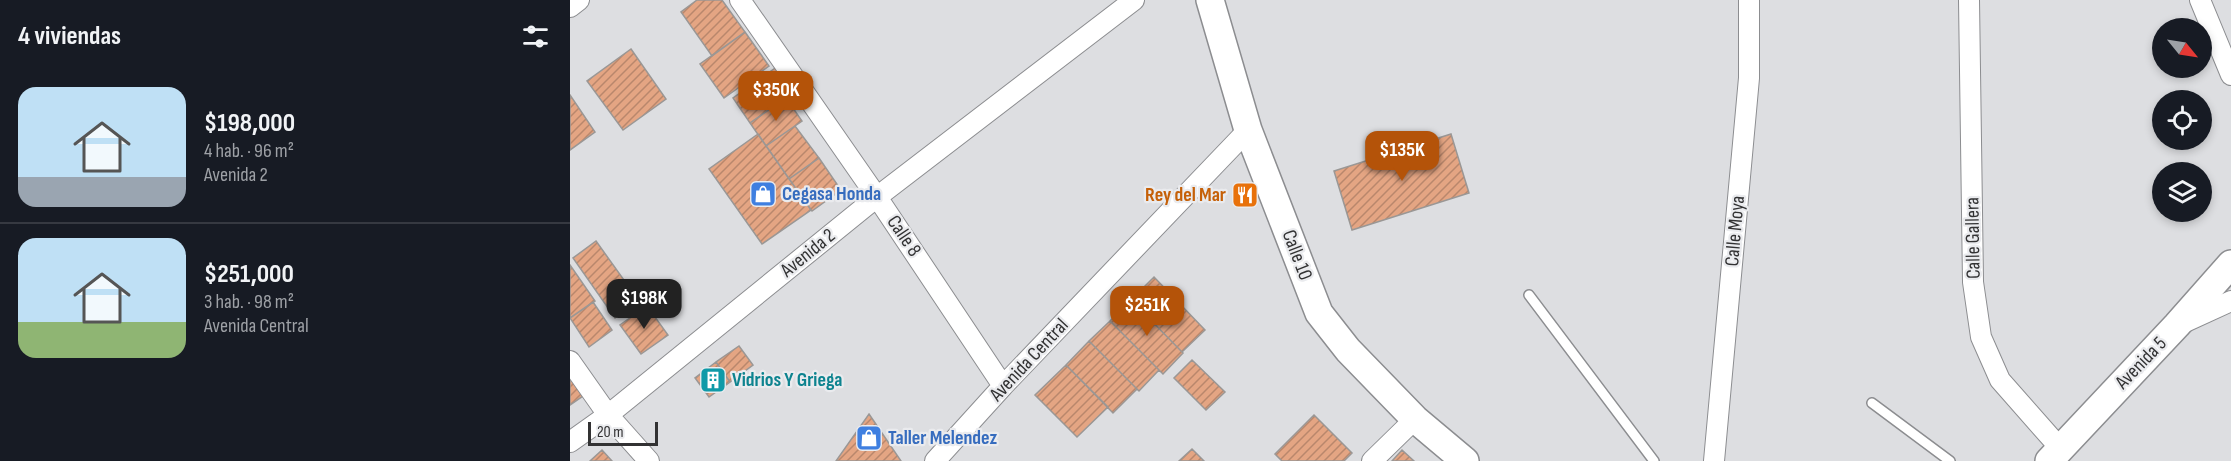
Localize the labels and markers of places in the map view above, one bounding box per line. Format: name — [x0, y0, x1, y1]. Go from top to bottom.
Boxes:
pin: $350K — [734, 71, 818, 122]
pin: $135K — [1360, 131, 1444, 182]
shop icon: Cegasa Honda — [748, 179, 778, 209]
restaurant icon: Rey del Mar — [1230, 180, 1260, 210]
place label: Cegasa Honda — [782, 182, 881, 206]
place label: Rey del Mar — [1145, 183, 1226, 207]
pin: $198K — [602, 279, 686, 330]
pin: $251K — [1105, 286, 1189, 337]
building icon: Vidrios Y Griega — [698, 365, 728, 395]
place label: Vidrios Y Griega — [732, 368, 842, 392]
shop icon: Taller Melendez — [854, 423, 884, 453]
place label: Taller Melendez — [888, 426, 998, 450]

